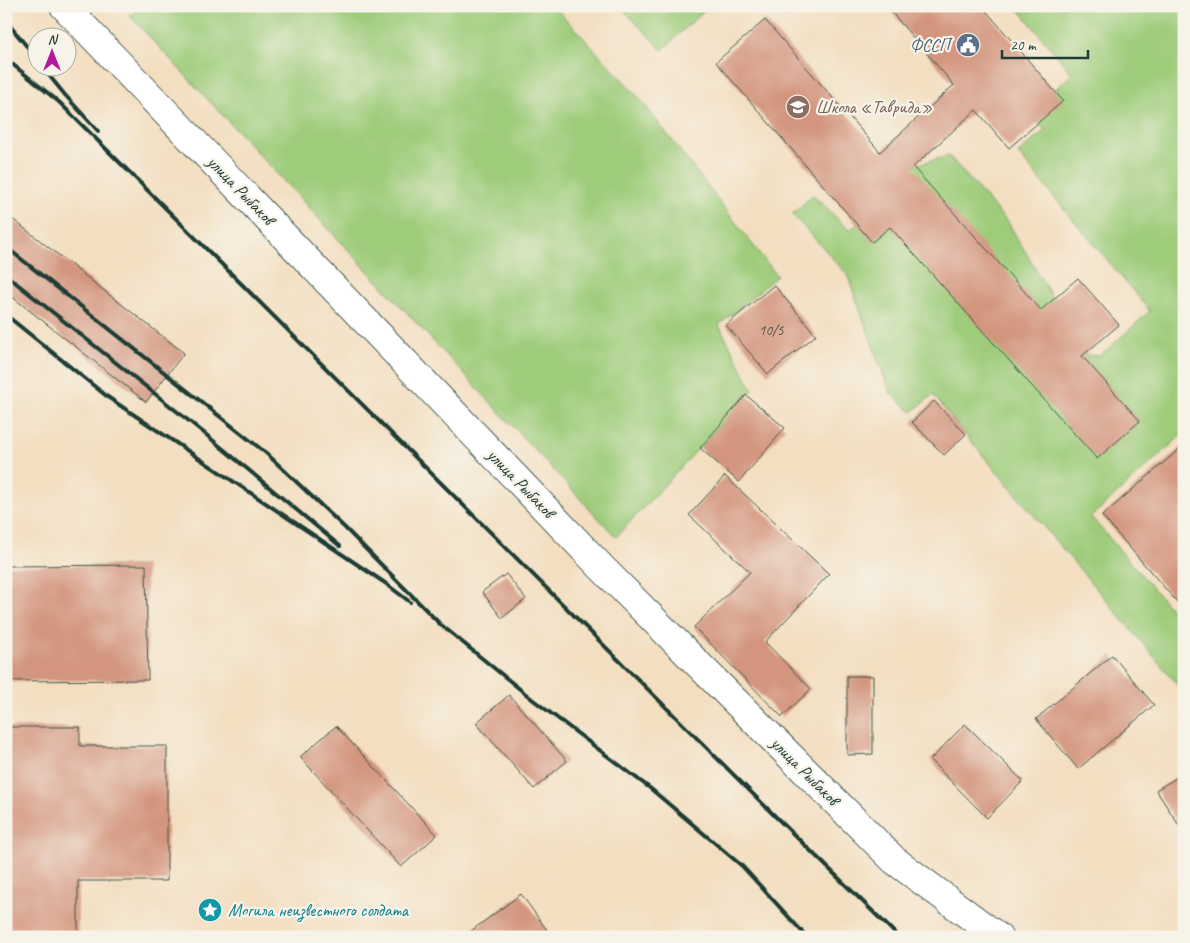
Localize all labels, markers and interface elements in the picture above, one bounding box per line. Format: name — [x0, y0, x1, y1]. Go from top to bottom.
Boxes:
north arrow — [28, 28, 78, 78]
scale bar — [1002, 28, 1089, 60]
text: N — [48, 31, 59, 48]
public building icon: ФССП — [955, 32, 981, 58]
place label: ФССП — [910, 34, 953, 56]
text: 20 m — [1010, 36, 1037, 55]
school or university icon: Школа «Таврида» — [785, 94, 811, 120]
place label: Школа «Таврида» — [816, 96, 933, 118]
street label: улица Рыбаков — [202, 150, 282, 232]
house number: 10/5 — [758, 321, 785, 340]
street label: улица Рыбаков — [482, 443, 562, 525]
street label: улица Рыбаков — [766, 732, 846, 812]
place icon: Могила неизвестного солдата — [197, 897, 223, 923]
place label: Могила неизвестного солдата — [228, 899, 410, 922]

